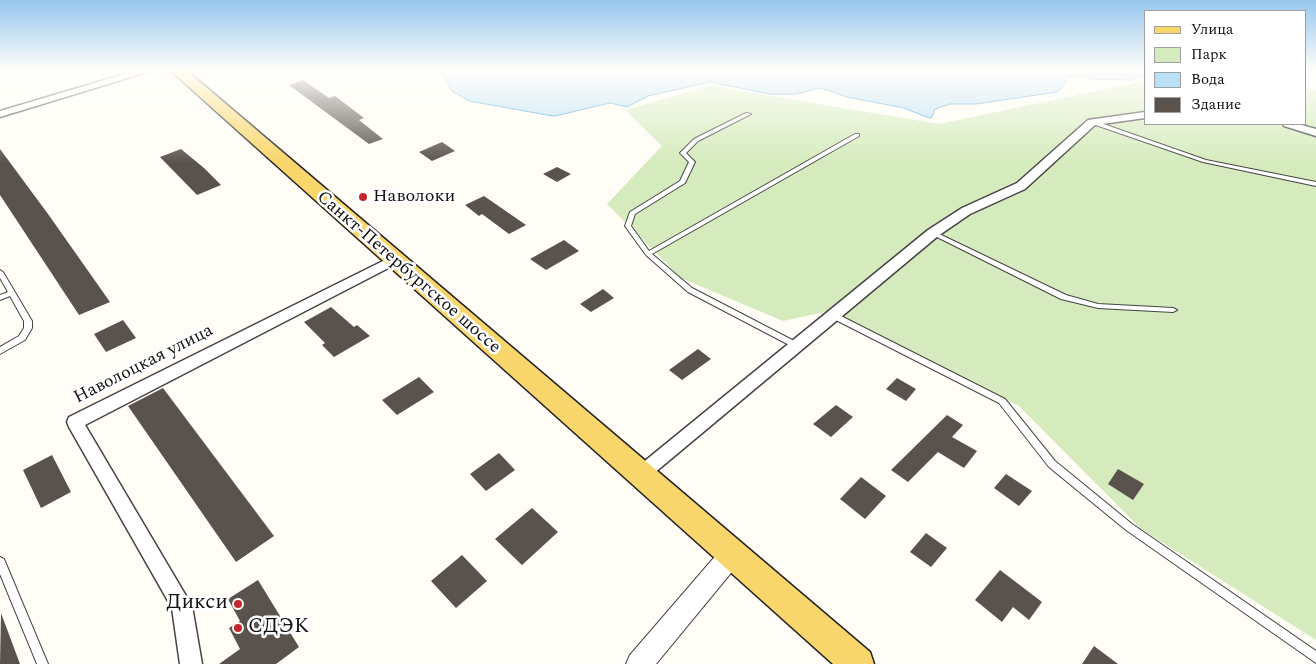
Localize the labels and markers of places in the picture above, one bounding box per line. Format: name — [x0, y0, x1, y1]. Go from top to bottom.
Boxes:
place label: Наволоки — [373, 186, 455, 208]
marker: Наволоки — [357, 191, 369, 203]
place label: Дикси — [166, 591, 228, 617]
marker: Дикси — [232, 598, 244, 610]
place label: СДЭК — [248, 615, 309, 641]
marker: СДЭК — [232, 622, 244, 634]

